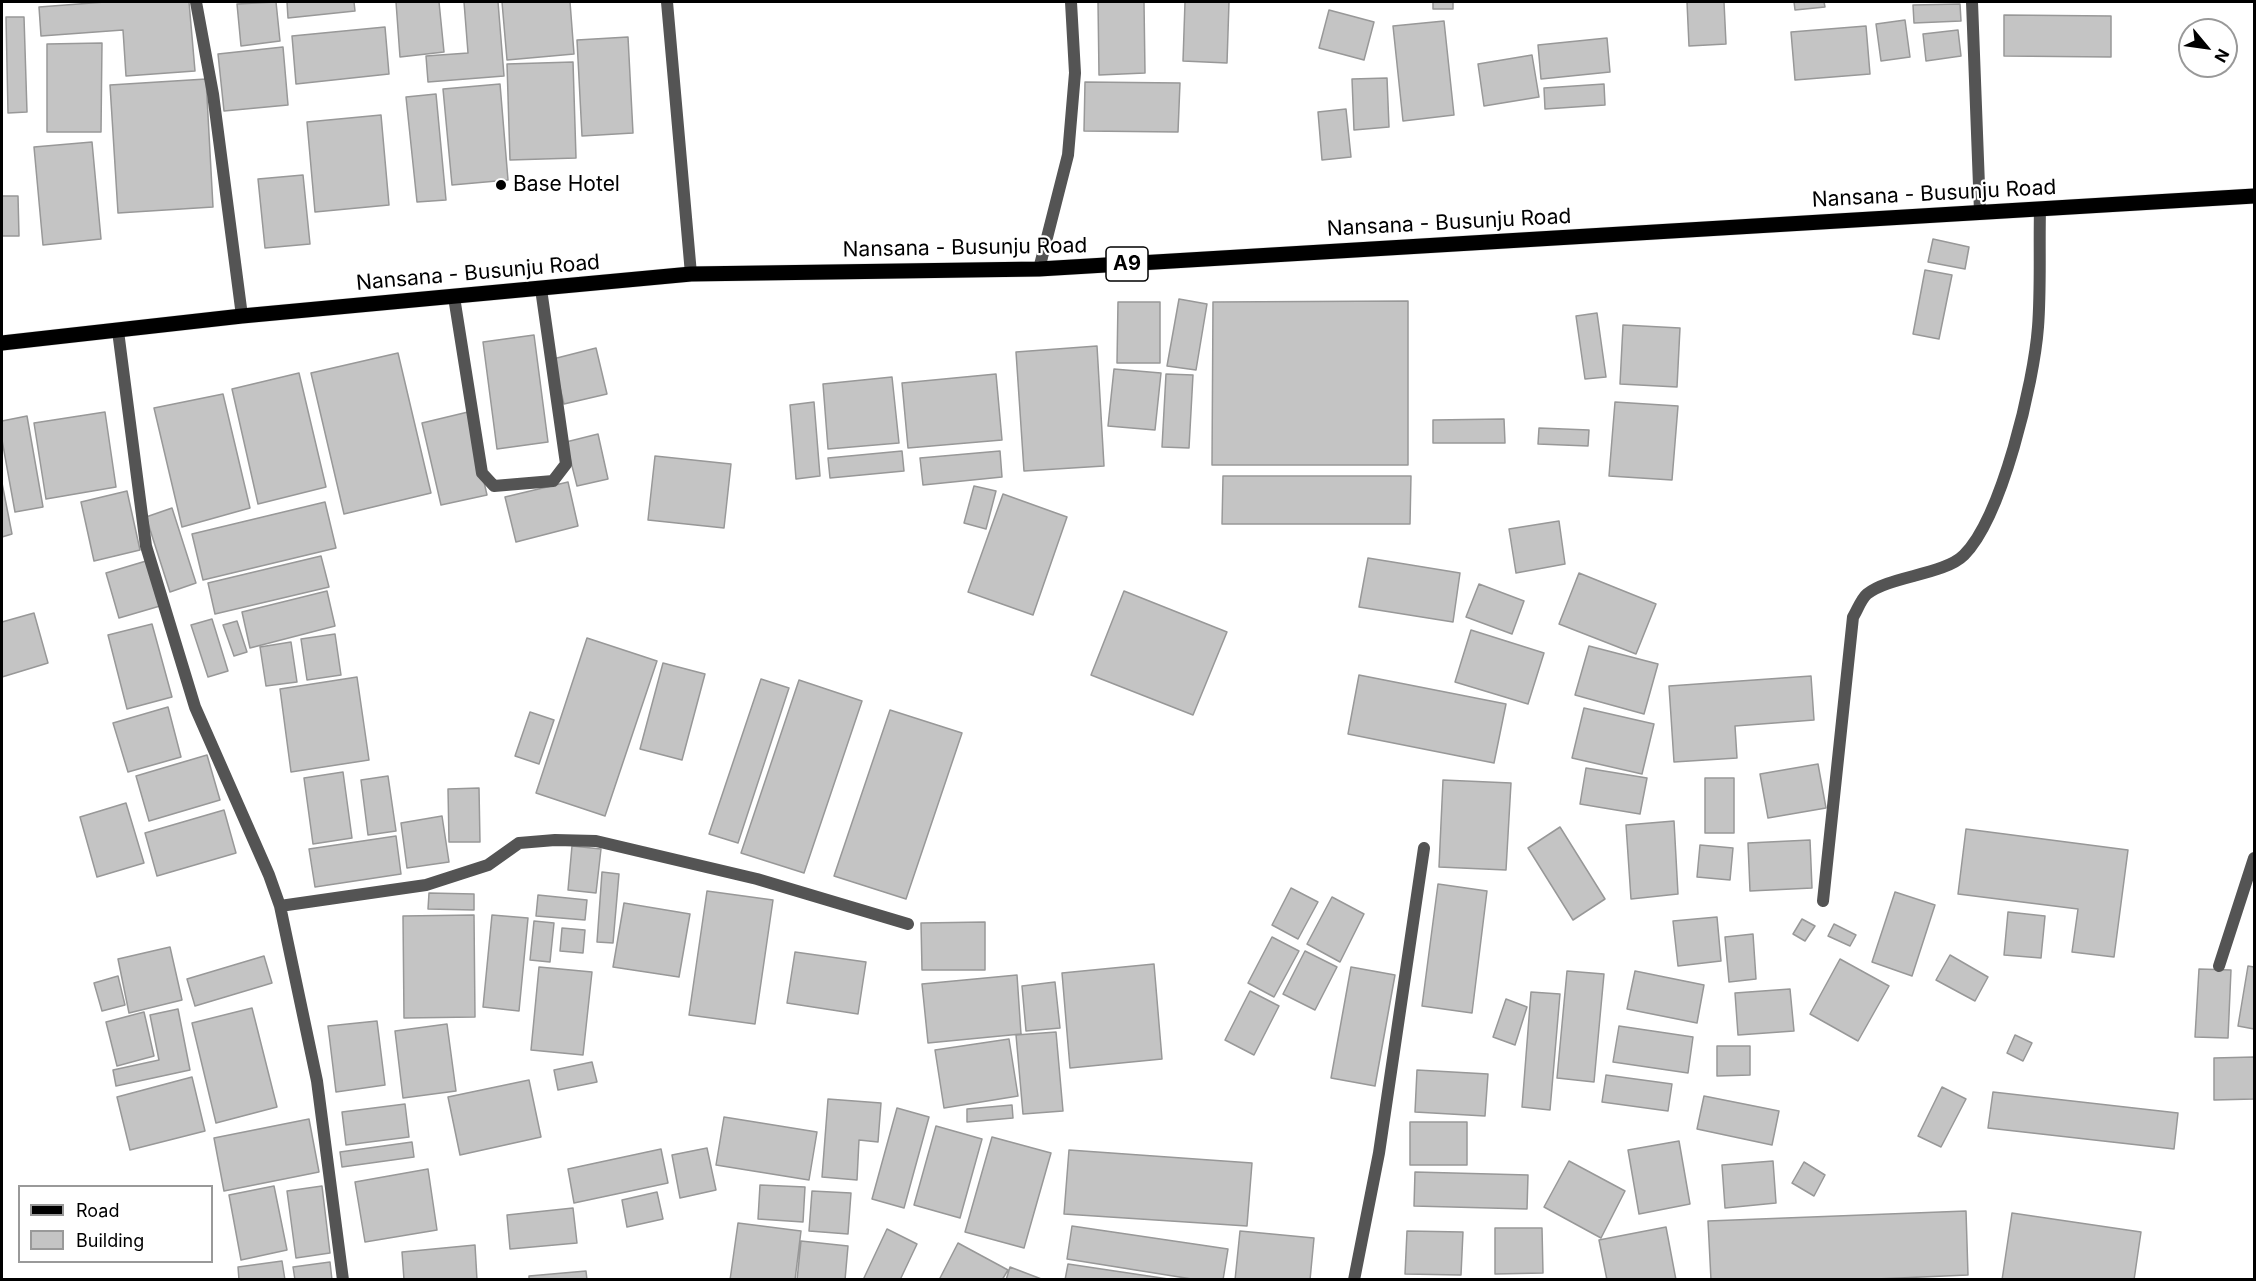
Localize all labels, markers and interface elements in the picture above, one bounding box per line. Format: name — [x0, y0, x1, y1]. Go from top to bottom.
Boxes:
north arrow — [2178, 18, 2238, 78]
text: N — [2210, 46, 2234, 66]
place label: Base Hotel — [513, 172, 620, 198]
street label: Nansana - Busunju Road — [1811, 175, 2057, 213]
marker: Base Hotel — [494, 178, 508, 192]
street label: Nansana - Busunju Road — [1326, 204, 1572, 242]
street label: Nansana - Busunju Road — [842, 233, 1088, 263]
road number: A9 — [1106, 247, 1148, 281]
street label: Nansana - Busunju Road — [355, 250, 601, 296]
legend — [18, 1185, 213, 1263]
text: Road — [76, 1200, 119, 1221]
text: Building — [76, 1230, 144, 1251]

